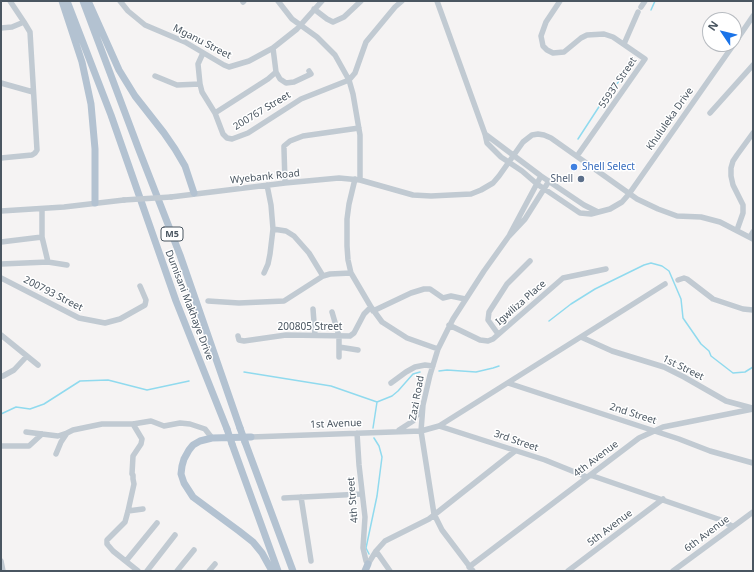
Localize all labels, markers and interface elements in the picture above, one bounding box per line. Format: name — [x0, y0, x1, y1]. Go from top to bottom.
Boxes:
north arrow — [702, 12, 742, 52]
text: N — [704, 17, 721, 33]
street label: Mganu Street — [171, 22, 233, 62]
street label: 55937 Street — [596, 55, 640, 111]
street label: Khululeka Drive — [644, 85, 696, 153]
street label: 200767 Street — [231, 89, 293, 133]
place label: Shell Select — [582, 161, 635, 173]
marker: Shell Select — [569, 162, 579, 172]
street label: Wyebank Road — [230, 167, 300, 187]
place label: Shell — [551, 173, 573, 185]
marker: Shell — [576, 174, 586, 184]
road number: M5 — [161, 227, 183, 241]
street label: Dumisani Makhaye Drive — [162, 248, 216, 362]
street label: 200793 Street — [21, 274, 85, 314]
street label: Igwiliza Place — [493, 278, 549, 328]
street label: 200805 Street — [278, 321, 342, 333]
street label: 1st Street — [660, 353, 706, 383]
street label: Zazi Road — [407, 375, 427, 421]
street label: 2nd Street — [608, 401, 658, 427]
street label: 1st Avenue — [310, 417, 362, 431]
street label: 3rd Street — [492, 428, 540, 454]
street label: 4th Avenue — [571, 438, 621, 480]
street label: 4th Street — [345, 477, 361, 523]
street label: 5th Avenue — [585, 507, 635, 549]
street label: 6th Avenue — [682, 513, 732, 555]

